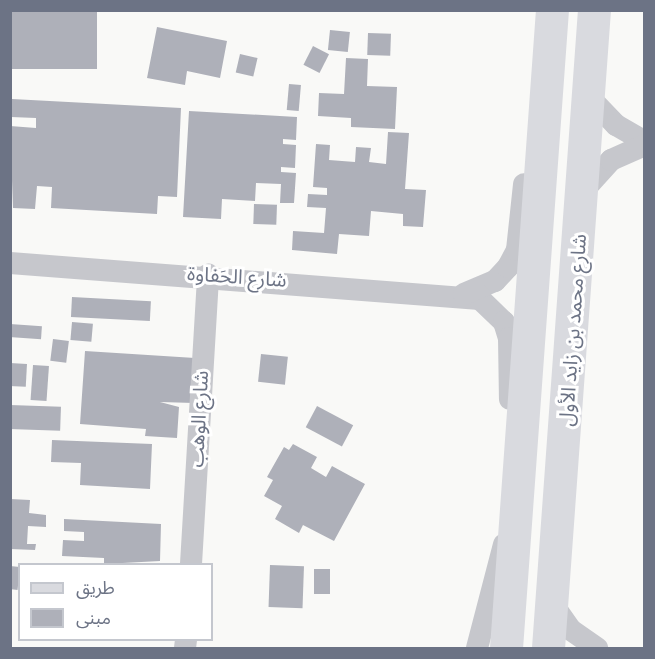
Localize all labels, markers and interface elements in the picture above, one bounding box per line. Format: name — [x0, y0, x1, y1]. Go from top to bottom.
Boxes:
street label: شارع محمد بن زايد الأول — [554, 233, 592, 427]
street label: شارع الحَفاوة — [186, 262, 288, 292]
street label: شارع الوهب — [184, 370, 214, 468]
legend — [18, 563, 213, 641]
text: طريق — [76, 577, 115, 599]
text: مبنى — [76, 607, 111, 629]

